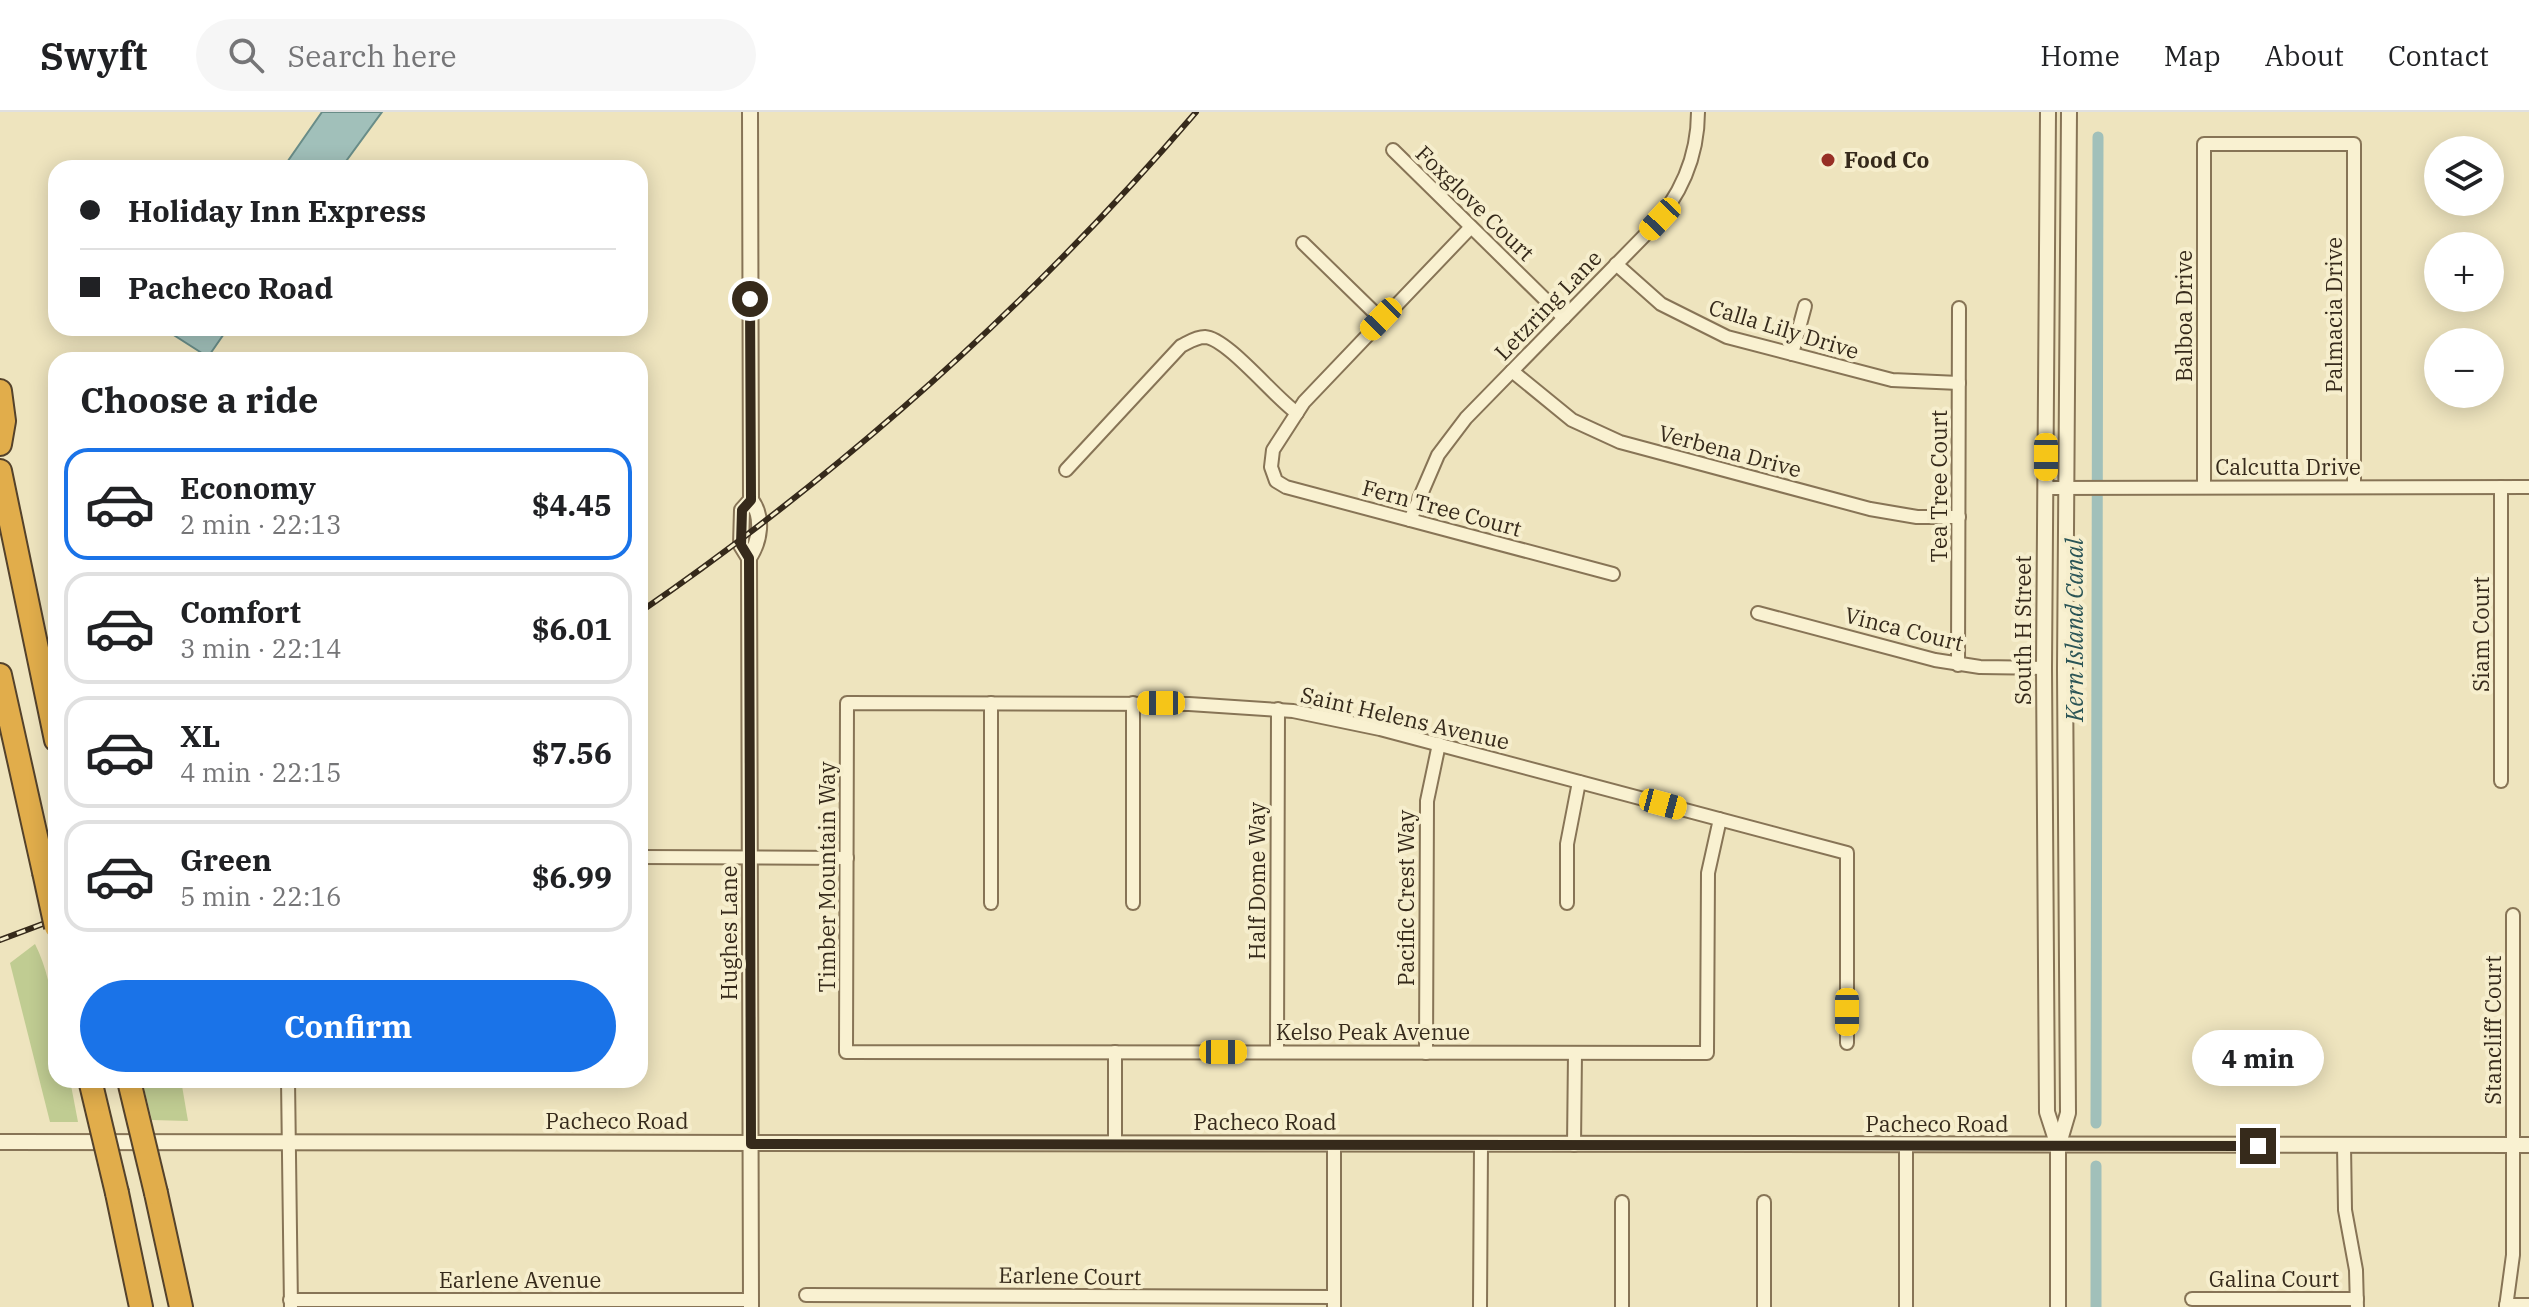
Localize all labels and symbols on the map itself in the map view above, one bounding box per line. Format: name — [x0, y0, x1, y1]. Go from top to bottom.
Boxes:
street label: Foxglove Court — [1410, 139, 1541, 267]
place label: Food Co — [1844, 145, 1929, 174]
marker: Food Co — [1819, 151, 1837, 169]
car — [1635, 193, 1685, 245]
street label: Palmacia Drive — [2319, 237, 2348, 393]
street label: Letzring Lane — [1488, 243, 1608, 366]
street label: Balboa Drive — [2169, 250, 2198, 382]
route start — [732, 281, 768, 317]
street label: Calla Lily Drive — [1706, 292, 1863, 365]
car — [1356, 293, 1406, 345]
street label: Tea Tree Court — [1924, 409, 1953, 562]
street label: Verbena Drive — [1655, 418, 1805, 484]
car — [2034, 433, 2058, 481]
street label: Calcutta Drive — [2215, 452, 2361, 481]
street label: Fern Tree Court — [1359, 472, 1525, 543]
water label: Kern Island Canal — [2058, 537, 2090, 723]
street label: South H Street — [2008, 555, 2037, 705]
street label: Siam Court — [2466, 576, 2495, 692]
street label: Vinca Court — [1842, 600, 1967, 657]
street label: Saint Helens Avenue — [1298, 679, 1512, 756]
car — [1137, 691, 1185, 715]
street label: Timber Mountain Way — [812, 761, 841, 992]
car — [1637, 786, 1689, 822]
street label: Half Dome Way — [1242, 802, 1271, 960]
street label: Pacific Crest Way — [1391, 809, 1420, 986]
street label: Hughes Lane — [714, 865, 743, 1001]
street label: Stancliff Court — [2478, 955, 2507, 1105]
car — [1835, 988, 1859, 1036]
street label: Kelso Peak Avenue — [1276, 1017, 1470, 1046]
callout: 4 min — [2192, 1030, 2324, 1086]
car — [1199, 1040, 1247, 1064]
street label: Pacheco Road — [545, 1106, 689, 1135]
street label: Pacheco Road — [1193, 1107, 1337, 1136]
street label: Pacheco Road — [1865, 1109, 2009, 1138]
route end — [2240, 1128, 2276, 1164]
street label: Earlene Court — [998, 1260, 1142, 1291]
street label: Galina Court — [2209, 1264, 2340, 1293]
street label: Earlene Avenue — [439, 1265, 601, 1294]

